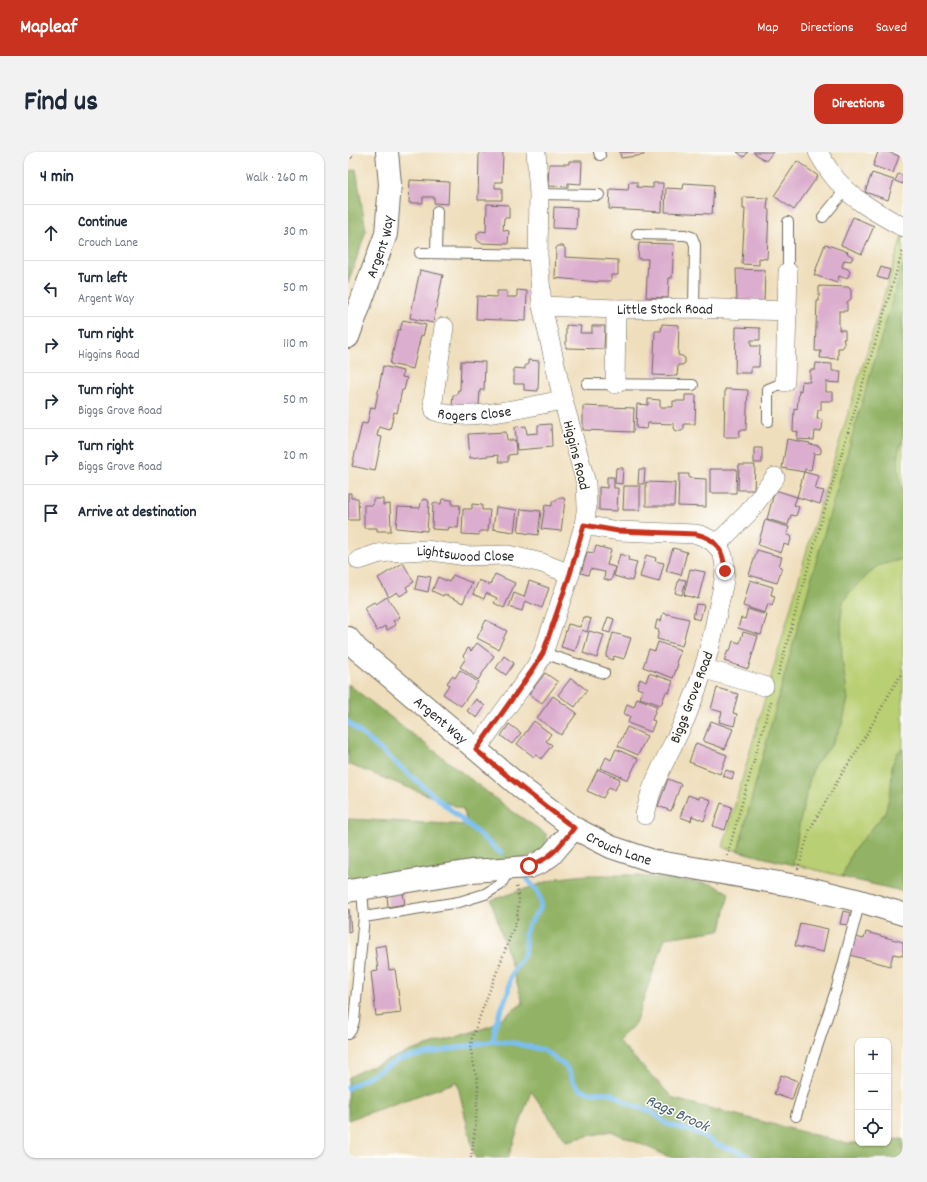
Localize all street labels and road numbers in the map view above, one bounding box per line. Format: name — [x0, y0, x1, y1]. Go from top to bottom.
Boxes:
street label: Argent Way — [362, 214, 401, 282]
street label: Little Stock Road — [617, 299, 713, 322]
street label: Rogers Close — [435, 401, 513, 428]
street label: Higgins Road — [556, 418, 594, 493]
street label: Lightswood Close — [416, 541, 517, 569]
street label: Biggs Grove Road — [665, 649, 721, 747]
street label: Argent Way — [408, 692, 472, 751]
street label: Crouch Lane — [581, 827, 654, 873]

